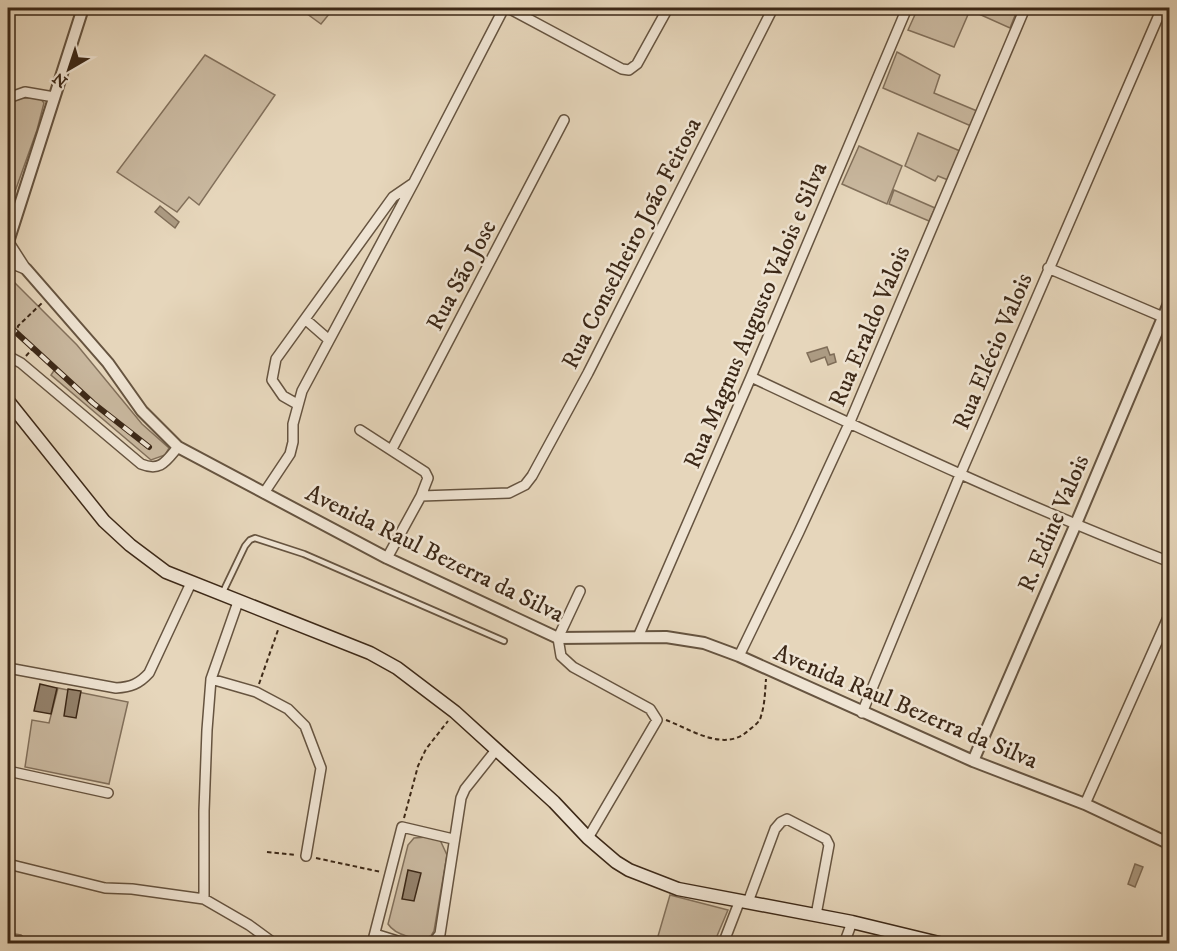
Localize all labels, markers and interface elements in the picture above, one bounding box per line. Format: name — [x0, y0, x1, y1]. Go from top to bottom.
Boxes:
north arrow — [39, 39, 99, 99]
text: N — [49, 68, 72, 92]
street label: Rua Conselheiro João Feitosa — [555, 112, 709, 374]
street label: Rua Magnus Augusto Valois e Silva — [678, 157, 835, 473]
street label: Rua São Jose — [420, 215, 504, 336]
street label: Rua Eraldo Valois — [823, 241, 917, 411]
street label: Rua Elécio Valois — [946, 269, 1039, 434]
street label: R. Edine Valois — [1012, 450, 1096, 597]
street label: Avenida Raul Bezerra da Silva — [300, 478, 569, 630]
street label: Avenida Raul Bezerra da Silva — [769, 638, 1043, 777]

